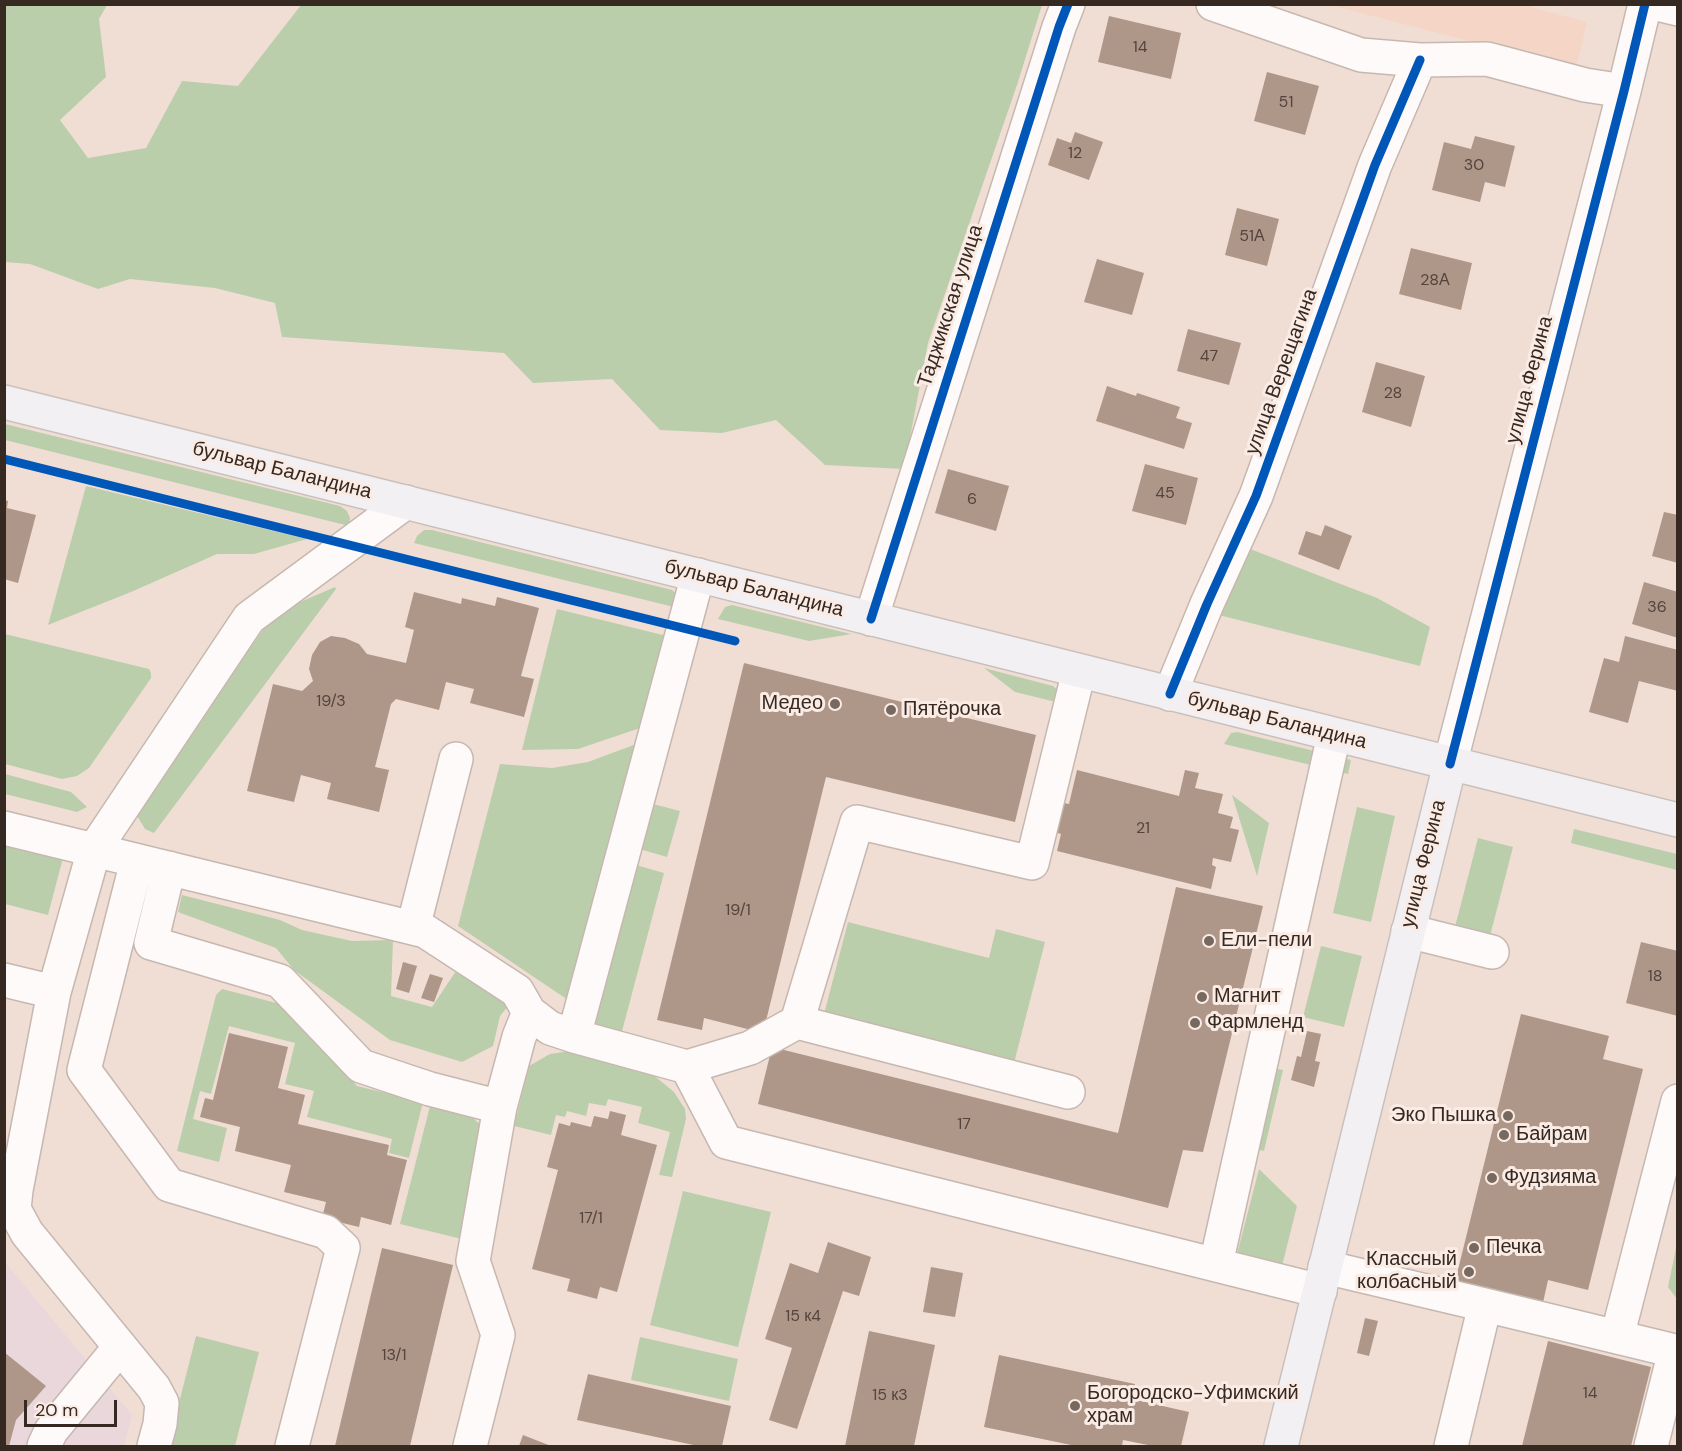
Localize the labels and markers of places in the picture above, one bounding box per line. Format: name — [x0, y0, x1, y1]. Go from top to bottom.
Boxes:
place label: Медео — [762, 692, 823, 716]
marker: Медео — [828, 697, 842, 711]
place label: Пятёрочка — [903, 698, 1001, 722]
marker: Пятёрочка — [884, 703, 898, 717]
place label: Ели-пели — [1221, 929, 1312, 953]
marker: Ели-пели — [1202, 934, 1216, 948]
place label: Магнит — [1214, 985, 1281, 1009]
marker: Магнит — [1195, 990, 1209, 1004]
place label: Фармленд — [1207, 1011, 1304, 1035]
marker: Фармленд — [1188, 1016, 1202, 1030]
place label: Эко Пышка — [1391, 1104, 1496, 1128]
marker: Эко Пышка — [1501, 1109, 1515, 1123]
place label: Байрам — [1516, 1123, 1587, 1147]
marker: Байрам — [1497, 1128, 1511, 1142]
place label: Фудзияма — [1504, 1166, 1596, 1190]
marker: Фудзияма — [1485, 1171, 1499, 1185]
place label: Печка — [1486, 1236, 1542, 1260]
marker: Печка — [1467, 1241, 1481, 1255]
place label: Классный колбасный — [1357, 1248, 1457, 1295]
marker: Классный колбасный — [1462, 1265, 1476, 1279]
place label: Богородско-Уфимский храм — [1087, 1382, 1299, 1429]
marker: Богородско-Уфимский храм — [1068, 1399, 1082, 1413]

